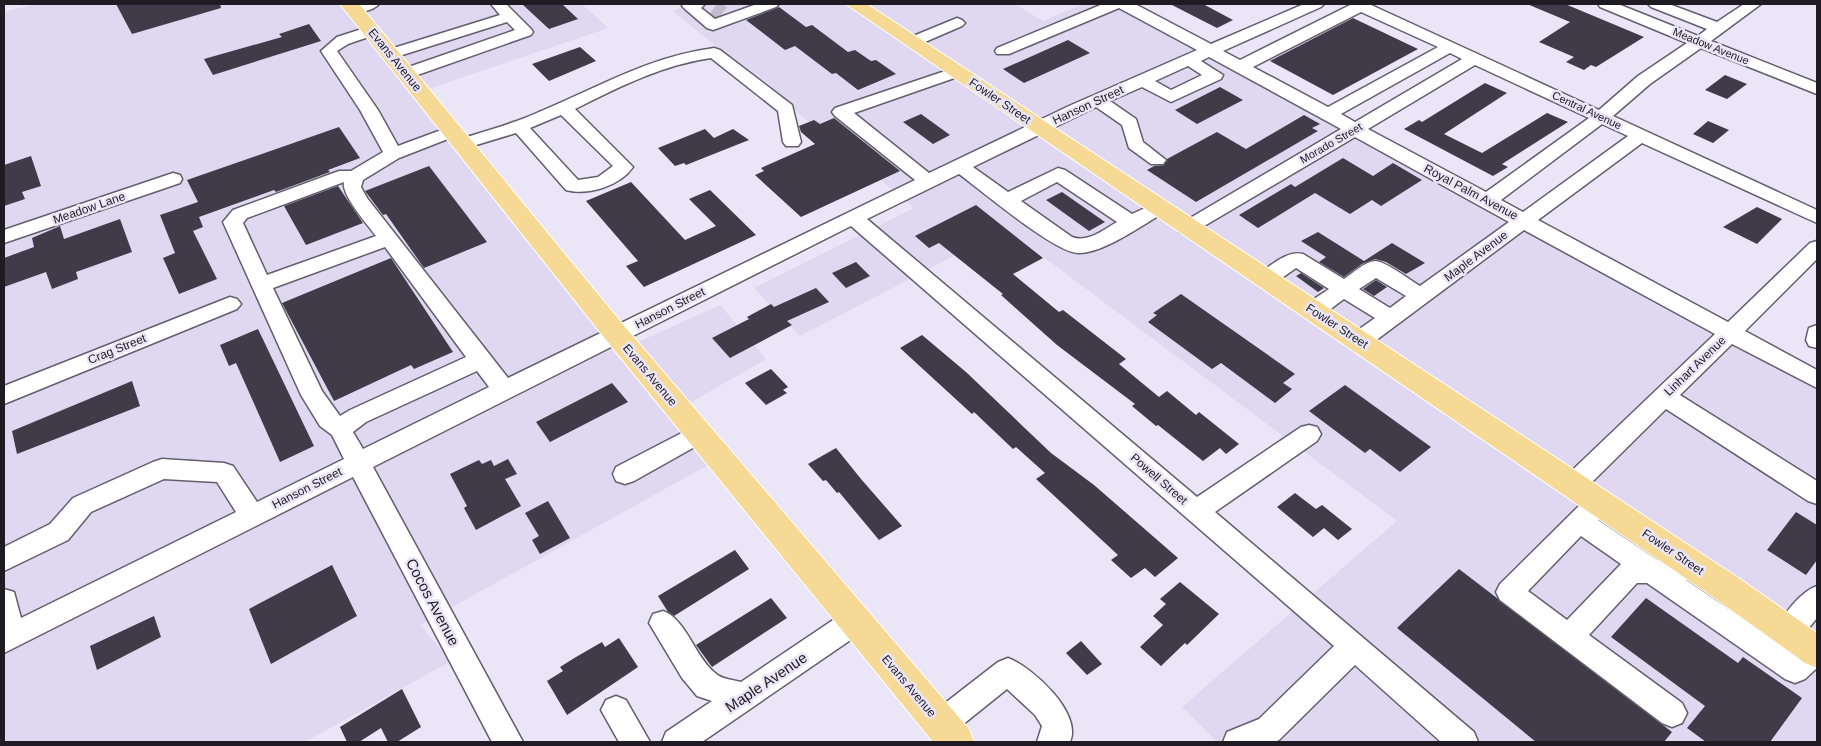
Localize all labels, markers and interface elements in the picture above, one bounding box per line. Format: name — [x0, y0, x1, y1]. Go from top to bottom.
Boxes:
street label: Meadow Avenue — [1671, 25, 1751, 67]
street label: Evans Avenue — [365, 26, 425, 94]
street label: Fowler Street — [967, 75, 1034, 127]
street label: Hanson Street — [1050, 82, 1126, 128]
street label: Central Avenue — [1550, 89, 1624, 131]
street label: Morado Street — [1298, 120, 1364, 166]
street label: Royal Palm Avenue — [1422, 161, 1521, 223]
street label: Meadow Lane — [51, 189, 127, 227]
street label: Maple Avenue — [1442, 227, 1511, 284]
street label: Hanson Street — [633, 284, 708, 332]
street label: Fowler Street — [1303, 301, 1371, 352]
street label: Crag Street — [86, 331, 149, 367]
street label: Linhart Avenue — [1661, 333, 1729, 399]
street label: Evans Avenue — [620, 341, 680, 409]
street label: Powell Street — [1128, 451, 1191, 508]
street label: Hanson Street — [270, 464, 345, 512]
street label: Fowler Street — [1640, 526, 1707, 578]
street label: Cocos Avenue — [403, 555, 463, 649]
street label: Maple Avenue — [722, 648, 810, 716]
street label: Evans Avenue — [879, 652, 939, 720]

